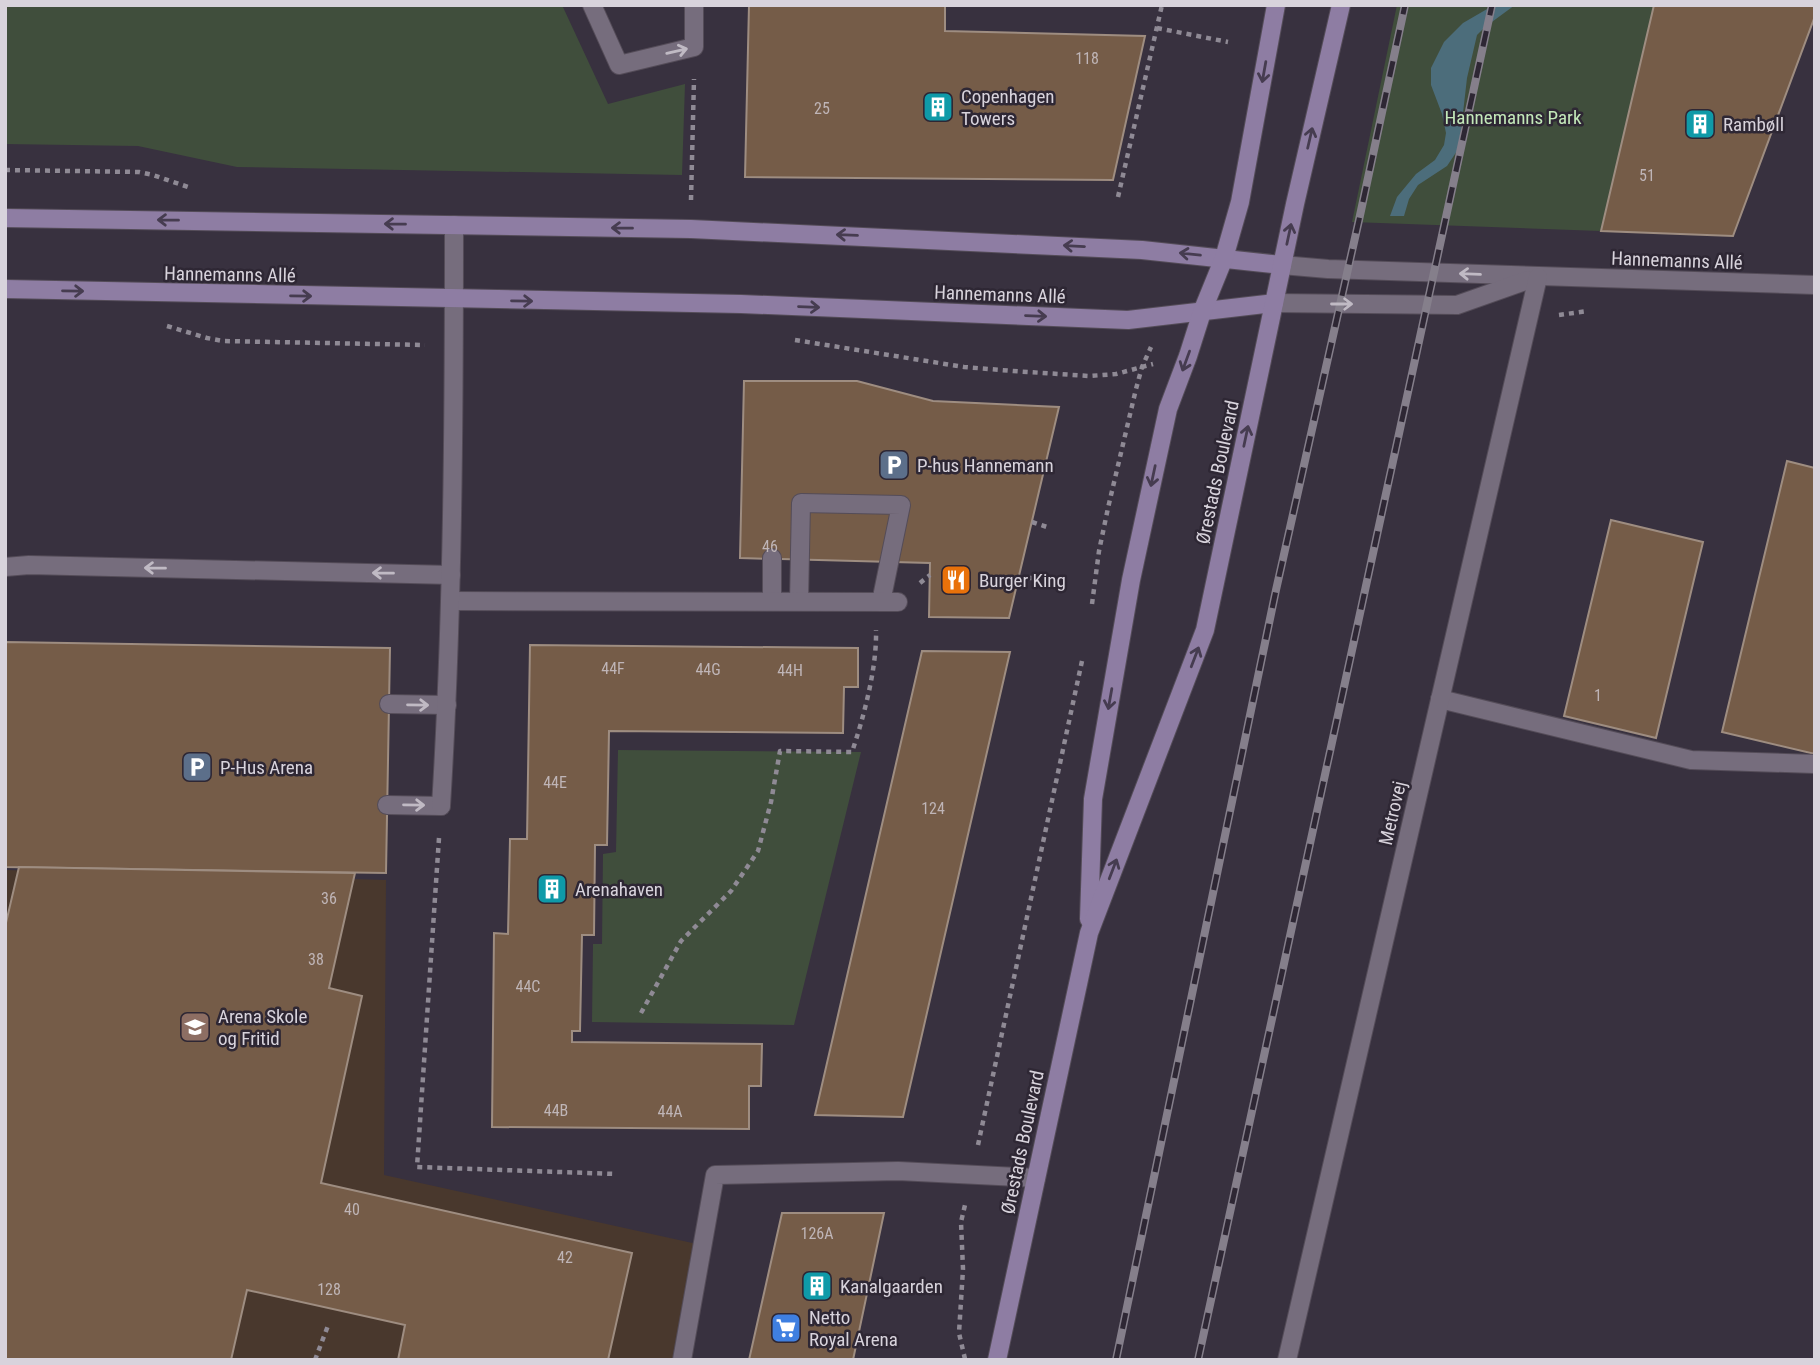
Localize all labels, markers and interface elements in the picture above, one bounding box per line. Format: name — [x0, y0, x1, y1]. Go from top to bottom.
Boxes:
one-way arrow — [665, 44, 688, 57]
house number: 118 — [1075, 49, 1099, 68]
one-way arrow — [1256, 60, 1270, 83]
place label: Copenhagen Towers — [961, 85, 1055, 130]
building icon: Copenhagen Towers — [921, 90, 955, 124]
house number: 25 — [814, 99, 830, 118]
park label: Hannemanns Park — [1445, 106, 1582, 129]
building icon: Rambøll — [1683, 107, 1717, 141]
place label: Rambøll — [1723, 113, 1784, 136]
one-way arrow — [1304, 127, 1318, 150]
house number: 51 — [1639, 166, 1655, 185]
one-way arrow — [156, 213, 179, 227]
one-way arrow — [384, 217, 407, 231]
one-way arrow — [611, 221, 634, 234]
one-way arrow — [1282, 223, 1296, 246]
one-way arrow — [835, 229, 858, 242]
one-way arrow — [1063, 239, 1086, 252]
one-way arrow — [1179, 247, 1202, 260]
street label: Hannemanns Allé — [1611, 247, 1743, 274]
street label: Hannemanns Allé — [164, 262, 296, 287]
one-way arrow — [1459, 267, 1482, 281]
street label: Hannemanns Allé — [934, 281, 1066, 308]
one-way arrow — [62, 284, 85, 298]
one-way arrow — [289, 289, 312, 303]
one-way arrow — [511, 294, 534, 307]
one-way arrow — [1330, 297, 1353, 311]
one-way arrow — [797, 300, 820, 313]
one-way arrow — [1025, 310, 1048, 323]
one-way arrow — [1178, 349, 1191, 371]
street label: Ørestads Boulevard — [1191, 398, 1244, 546]
one-way arrow — [1239, 425, 1253, 448]
parking icon: P-hus Hannemann — [877, 448, 911, 482]
place label: P-hus Hannemann — [917, 454, 1054, 477]
one-way arrow — [1146, 464, 1160, 487]
house number: 46 — [762, 537, 778, 556]
one-way arrow — [144, 561, 167, 575]
restaurant icon: Burger King — [939, 563, 973, 597]
one-way arrow — [372, 566, 395, 580]
place label: Burger King — [979, 569, 1066, 592]
one-way arrow — [1190, 647, 1202, 669]
house number: 44F — [601, 659, 625, 678]
house number: 44G — [695, 660, 721, 679]
house number: 44H — [777, 661, 803, 680]
house number: 1 — [1594, 686, 1602, 705]
one-way arrow — [1103, 687, 1116, 710]
one-way arrow — [406, 698, 429, 712]
parking icon: P-Hus Arena — [180, 750, 214, 784]
place label: P-Hus Arena — [220, 756, 313, 779]
house number: 44E — [543, 773, 567, 792]
street label: Metrovej — [1374, 779, 1411, 847]
one-way arrow — [402, 799, 425, 812]
house number: 124 — [921, 799, 945, 818]
one-way arrow — [1108, 859, 1121, 881]
building icon: Arenahaven — [535, 872, 569, 906]
place label: Arenahaven — [575, 878, 663, 901]
house number: 36 — [321, 889, 337, 908]
house number: 38 — [308, 950, 324, 969]
house number: 44C — [516, 977, 540, 996]
place label: Arena Skole og Fritid — [218, 1005, 307, 1050]
school or university icon: Arena Skole og Fritid — [178, 1010, 212, 1044]
street label: Ørestads Boulevard — [996, 1068, 1049, 1216]
house number: 44B — [544, 1101, 568, 1120]
house number: 44A — [657, 1102, 683, 1121]
house number: 40 — [344, 1200, 360, 1219]
house number: 126A — [801, 1224, 833, 1243]
house number: 42 — [557, 1248, 573, 1267]
building icon: Kanalgaarden — [800, 1269, 834, 1303]
place label: Kanalgaarden — [840, 1275, 943, 1298]
house number: 128 — [317, 1280, 341, 1299]
place label: Netto Royal Arena — [809, 1306, 898, 1351]
supermarket icon: Netto Royal Arena — [769, 1311, 803, 1345]

